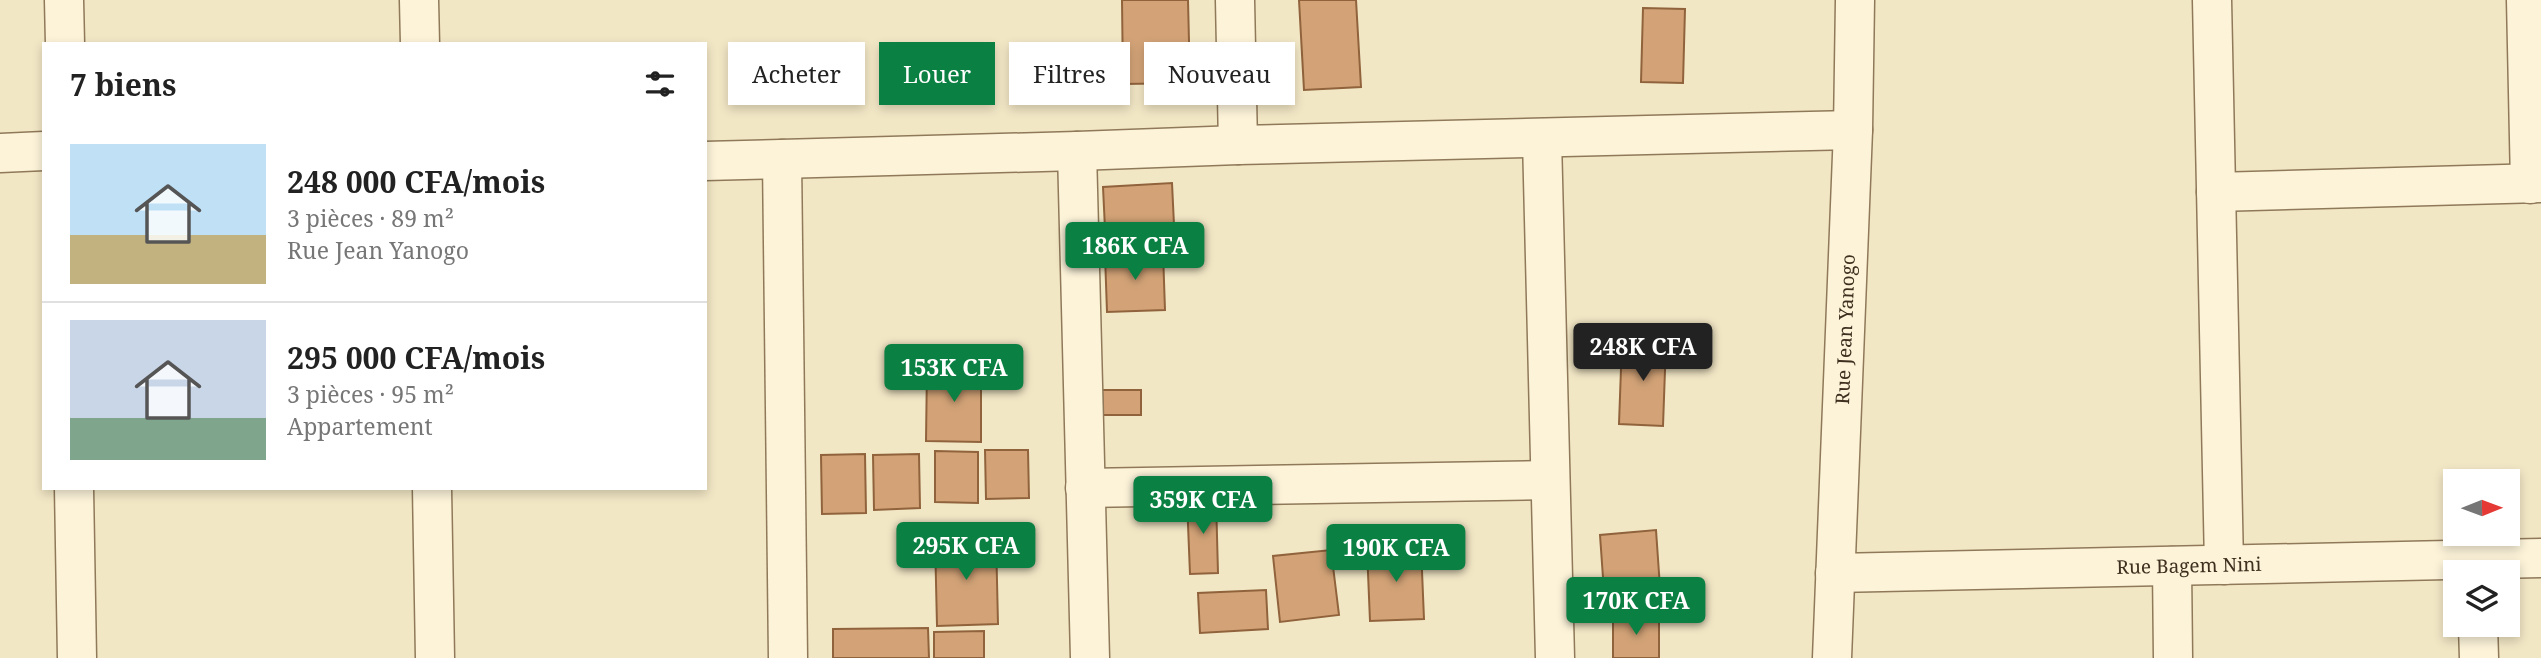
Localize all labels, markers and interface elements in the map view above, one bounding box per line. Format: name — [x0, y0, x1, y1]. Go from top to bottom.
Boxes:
chip: Acheter — [728, 42, 865, 105]
chip: Louer — [879, 42, 995, 105]
chip: Filtres — [1009, 42, 1130, 105]
chip: Nouveau — [1144, 42, 1295, 105]
text: 7 biens — [70, 64, 176, 105]
icon: filters — [641, 65, 679, 103]
text: 248 000 CFA/mois — [287, 161, 545, 202]
icon: home — [126, 172, 210, 256]
text: 3 pièces · 89 m² — [287, 202, 454, 234]
pin: 186K CFA — [1063, 222, 1207, 282]
text: 186K CFA — [1081, 229, 1189, 261]
text: Rue Jean Yanogo — [287, 234, 469, 266]
street label: Rue Jean Yanogo — [1829, 254, 1861, 405]
pin: 248K CFA — [1571, 324, 1715, 383]
text: 248K CFA — [1589, 330, 1697, 362]
text: 295 000 CFA/mois — [287, 337, 545, 378]
pin: 153K CFA — [882, 344, 1026, 404]
icon: home — [126, 348, 210, 432]
text: 153K CFA — [900, 351, 1008, 383]
text: 3 pièces · 95 m² — [287, 378, 454, 410]
text: Appartement — [287, 410, 433, 442]
north arrow — [2443, 469, 2520, 546]
map controls — [2443, 469, 2520, 637]
pin: 359K CFA — [1131, 476, 1275, 536]
text: 359K CFA — [1149, 483, 1257, 515]
pin: 295K CFA — [894, 522, 1038, 582]
pin: 190K CFA — [1324, 524, 1468, 584]
text: 295K CFA — [912, 529, 1020, 561]
text: 190K CFA — [1342, 531, 1450, 563]
street label: Rue Bagem Nini — [2116, 551, 2262, 580]
button: layers — [2443, 560, 2520, 637]
pin: 170K CFA — [1564, 578, 1708, 637]
text: 170K CFA — [1582, 584, 1690, 616]

